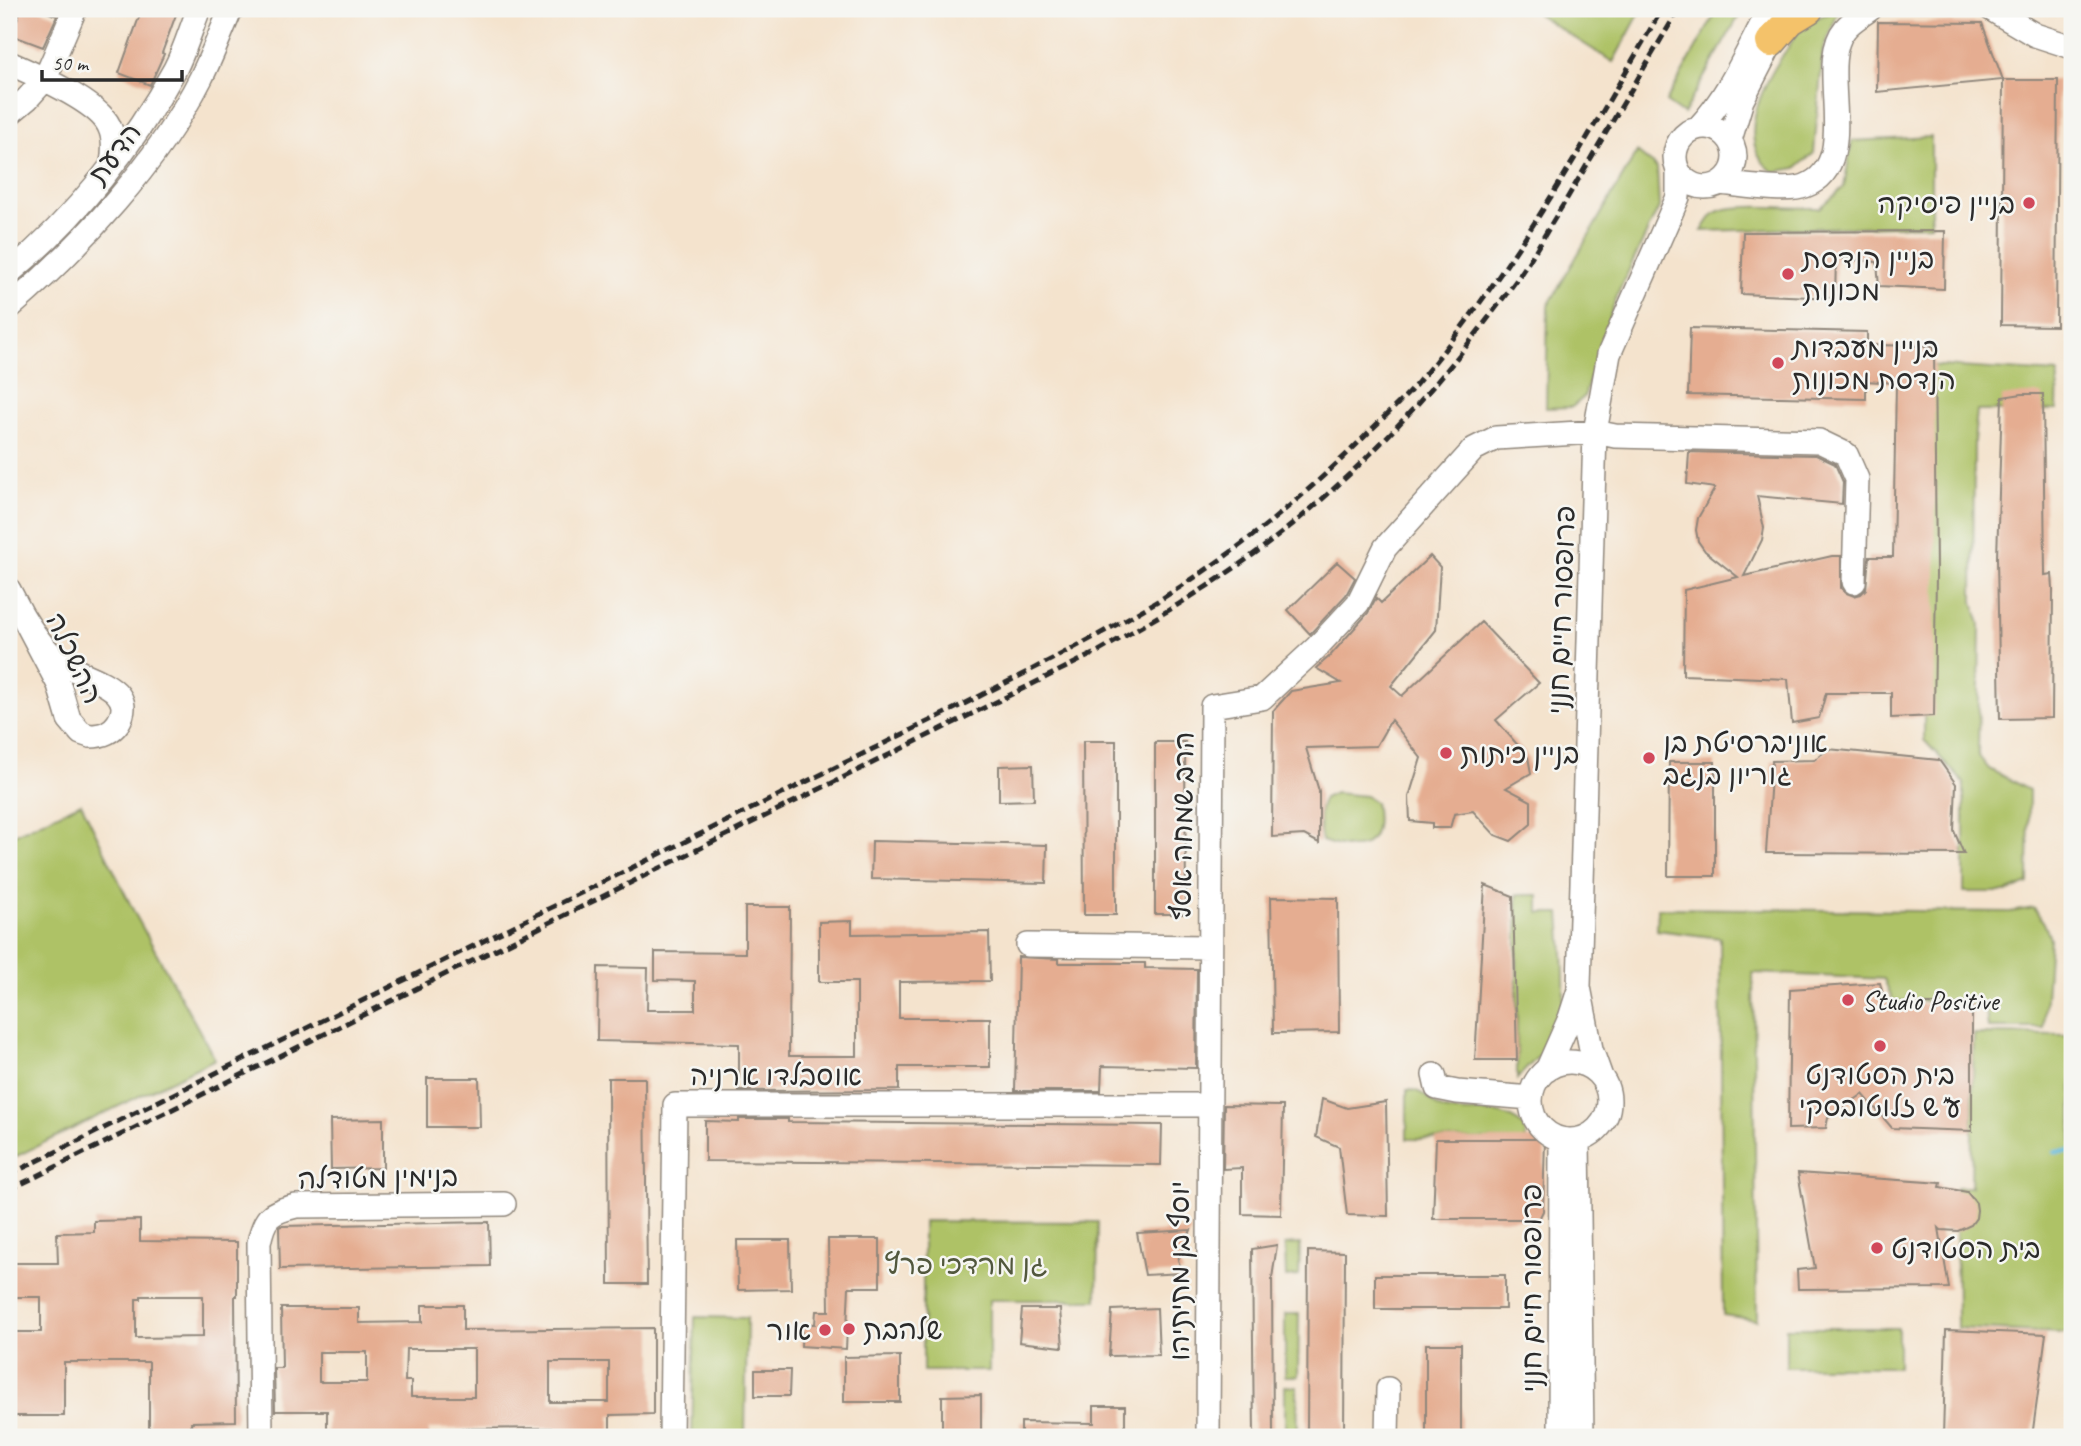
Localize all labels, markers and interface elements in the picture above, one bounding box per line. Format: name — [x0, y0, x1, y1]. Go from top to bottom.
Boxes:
scale bar — [42, 38, 182, 82]
text: 50 m — [52, 50, 90, 76]
street label: הדעת — [79, 116, 149, 193]
place label: בניין פיסיקה — [1878, 186, 2015, 221]
marker: בניין פיסיקה — [2021, 195, 2037, 211]
place label: בניין הנדסת מכונות — [1800, 241, 1934, 308]
marker: בניין הנדסת מכונות — [1780, 266, 1796, 282]
place label: בניין מעבדות הנדסת מכונות — [1790, 330, 1956, 397]
marker: בניין מעבדות הנדסת מכונות — [1770, 355, 1786, 371]
street label: פרופסור חיים חנני — [1540, 505, 1583, 715]
street label: ההשכלה — [38, 607, 111, 709]
place label: אוניברסיטת בן גוריון בנגב — [1663, 725, 1828, 792]
street label: הרב שמחה אסף — [1163, 731, 1202, 921]
place label: בניין כיתות — [1460, 736, 1580, 771]
marker: בניין כיתות — [1438, 745, 1454, 761]
marker: אוניברסיטת בן גוריון בנגב — [1641, 750, 1657, 766]
place label: Studio Positive — [1862, 983, 2000, 1018]
marker: Studio Positive — [1840, 992, 1856, 1008]
marker: בית הסטודנט ע"ש זלוטובסקי — [1872, 1038, 1888, 1054]
place label: בית הסטודנט ע"ש זלוטובסקי — [1799, 1057, 1961, 1124]
street label: אוסבלדו ארניה — [690, 1058, 862, 1093]
street label: בנימין מטודלה — [297, 1159, 459, 1196]
street label: יוסף בן מתיתיהו — [1162, 1181, 1197, 1361]
street label: פרופסור חיים חנני — [1514, 1184, 1549, 1392]
place label: בית הסטודנט — [1891, 1231, 2041, 1266]
marker: בית הסטודנט — [1869, 1240, 1885, 1256]
park label: גן מרדכי פרץ — [885, 1247, 1048, 1282]
place label: שלהבת — [863, 1312, 942, 1347]
place label: אור — [767, 1313, 811, 1348]
marker: שלהבת — [841, 1321, 857, 1337]
marker: אור — [817, 1322, 833, 1338]

